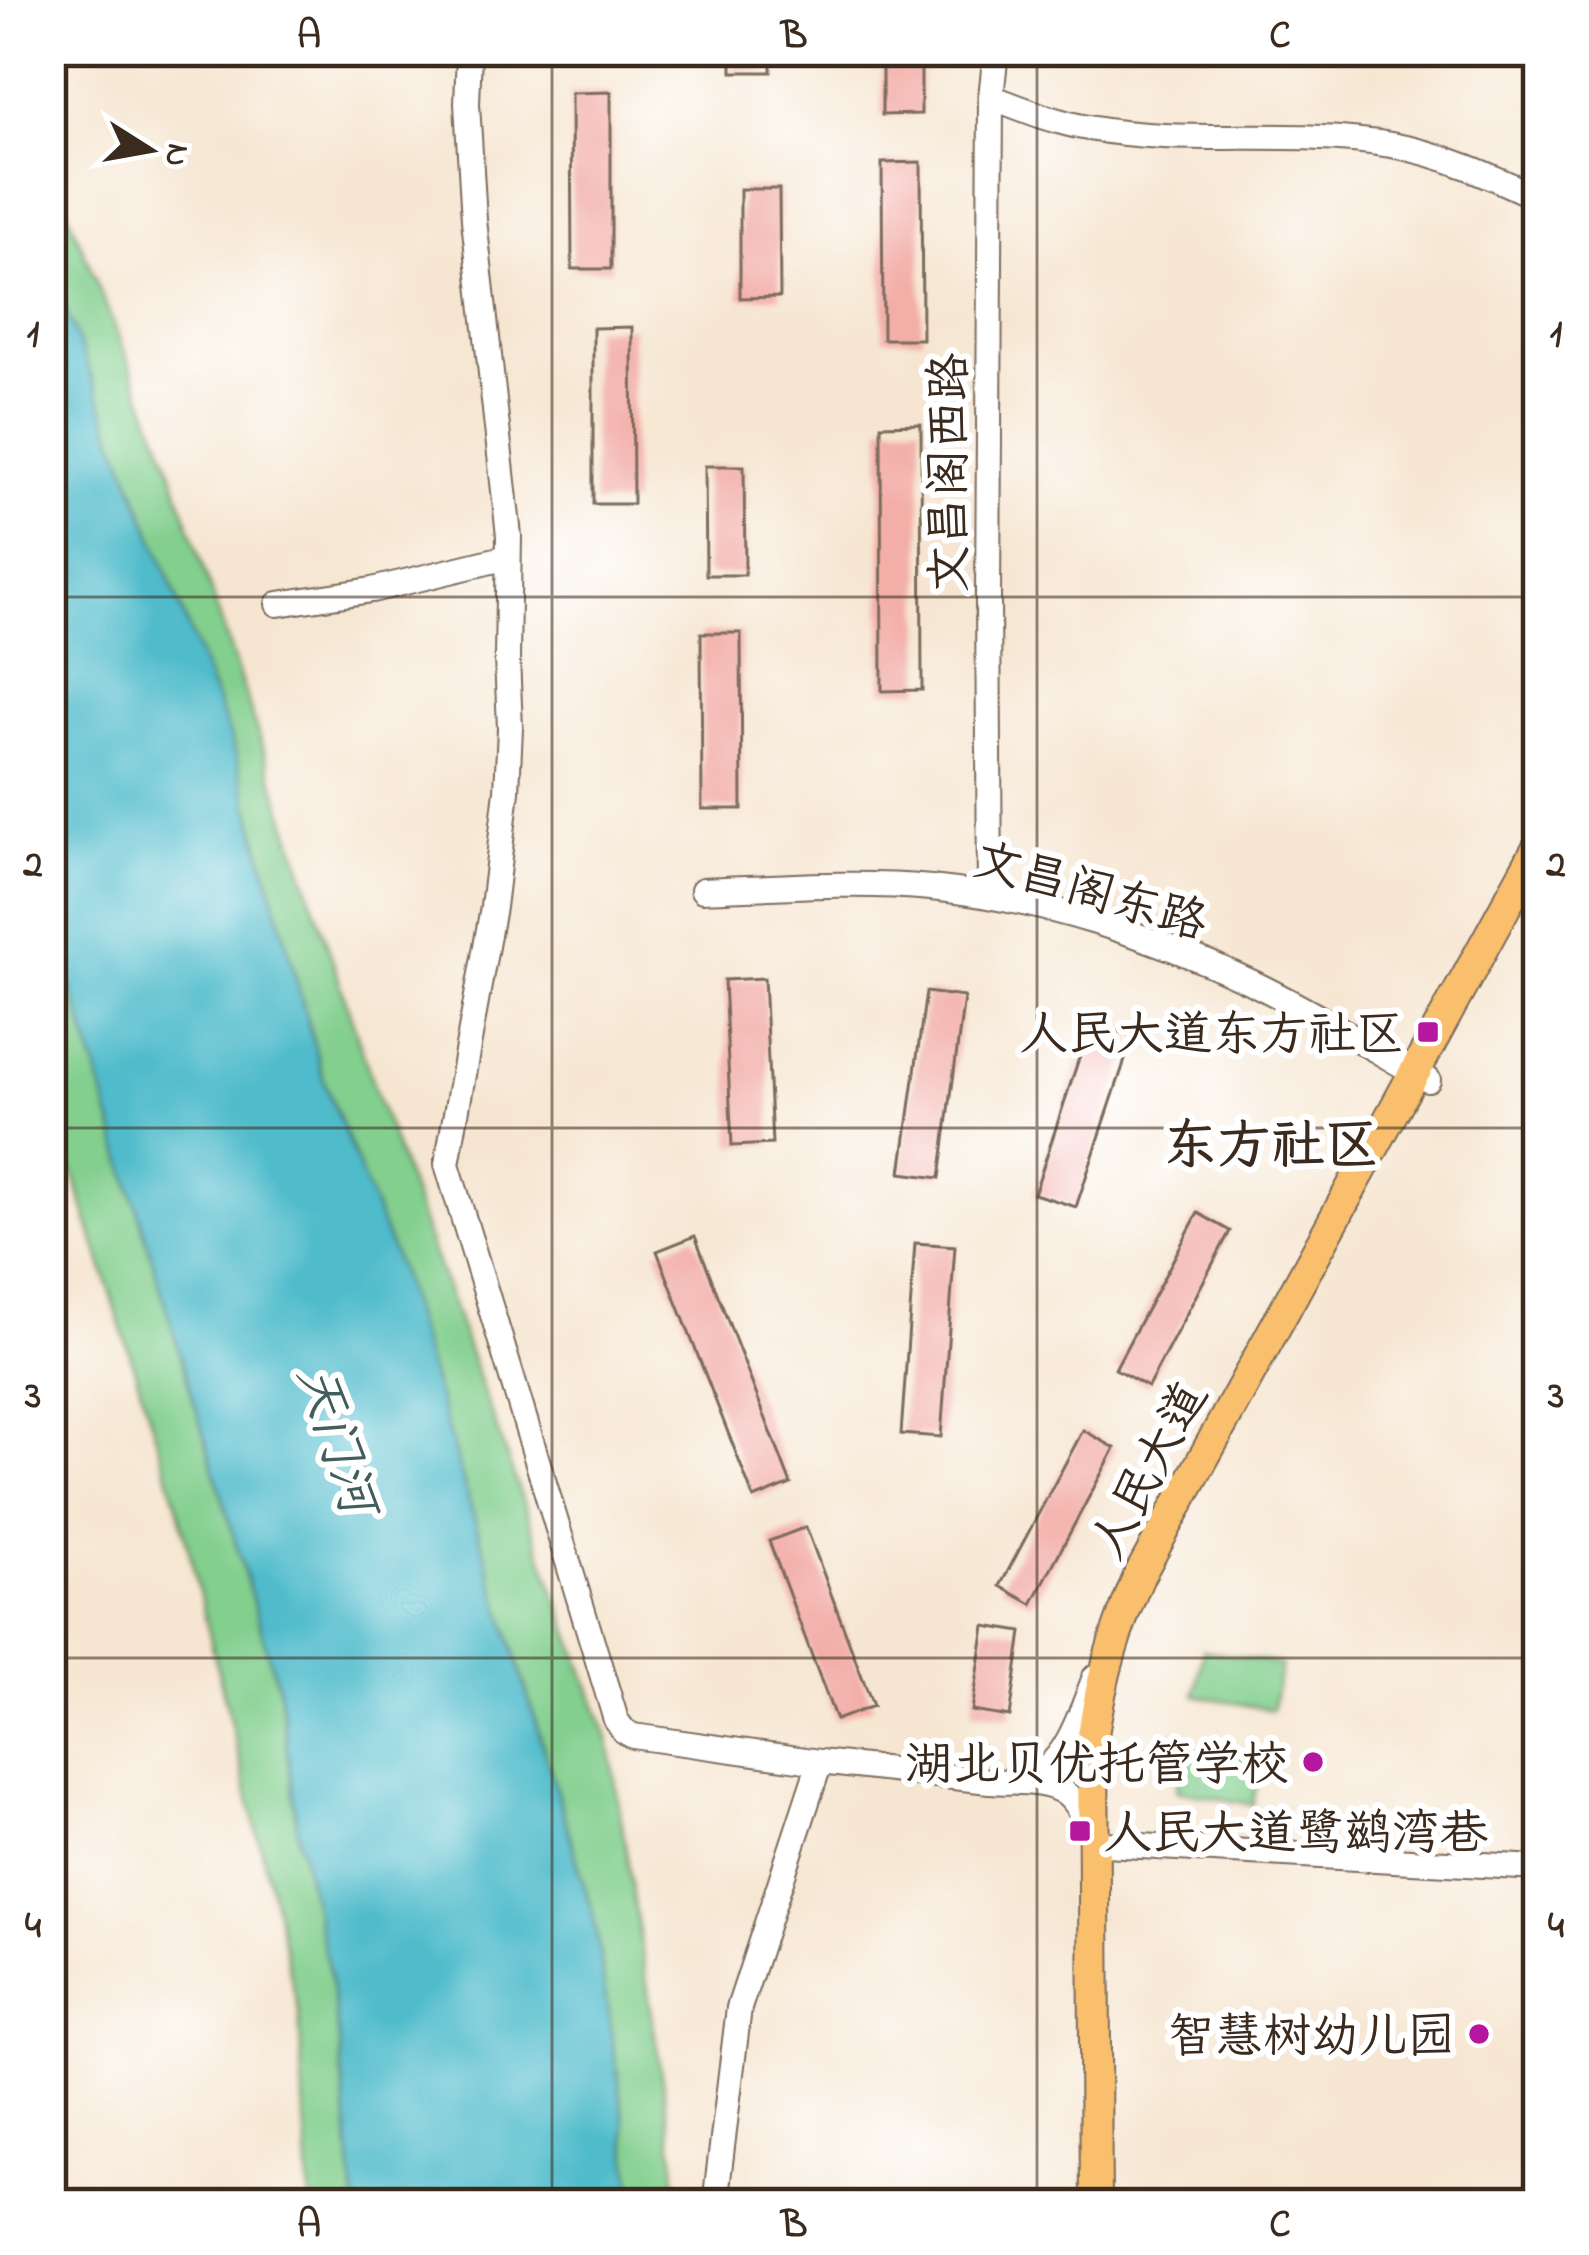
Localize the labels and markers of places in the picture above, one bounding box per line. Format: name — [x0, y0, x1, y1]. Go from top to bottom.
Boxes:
place label: 人民大道东方社区 — [1020, 1002, 1404, 1072]
marker: 人民大道东方社区 — [1415, 1019, 1441, 1045]
place label: 湖北贝优托管学校 — [905, 1732, 1289, 1802]
marker: 湖北贝优托管学校 — [1300, 1749, 1326, 1775]
place label: 人民大道鹭鹚湾巷 — [1104, 1801, 1488, 1871]
marker: 人民大道鹭鹚湾巷 — [1067, 1818, 1093, 1844]
place label: 智慧树幼儿园 — [1167, 2004, 1455, 2074]
marker: 智慧树幼儿园 — [1466, 2021, 1492, 2047]

